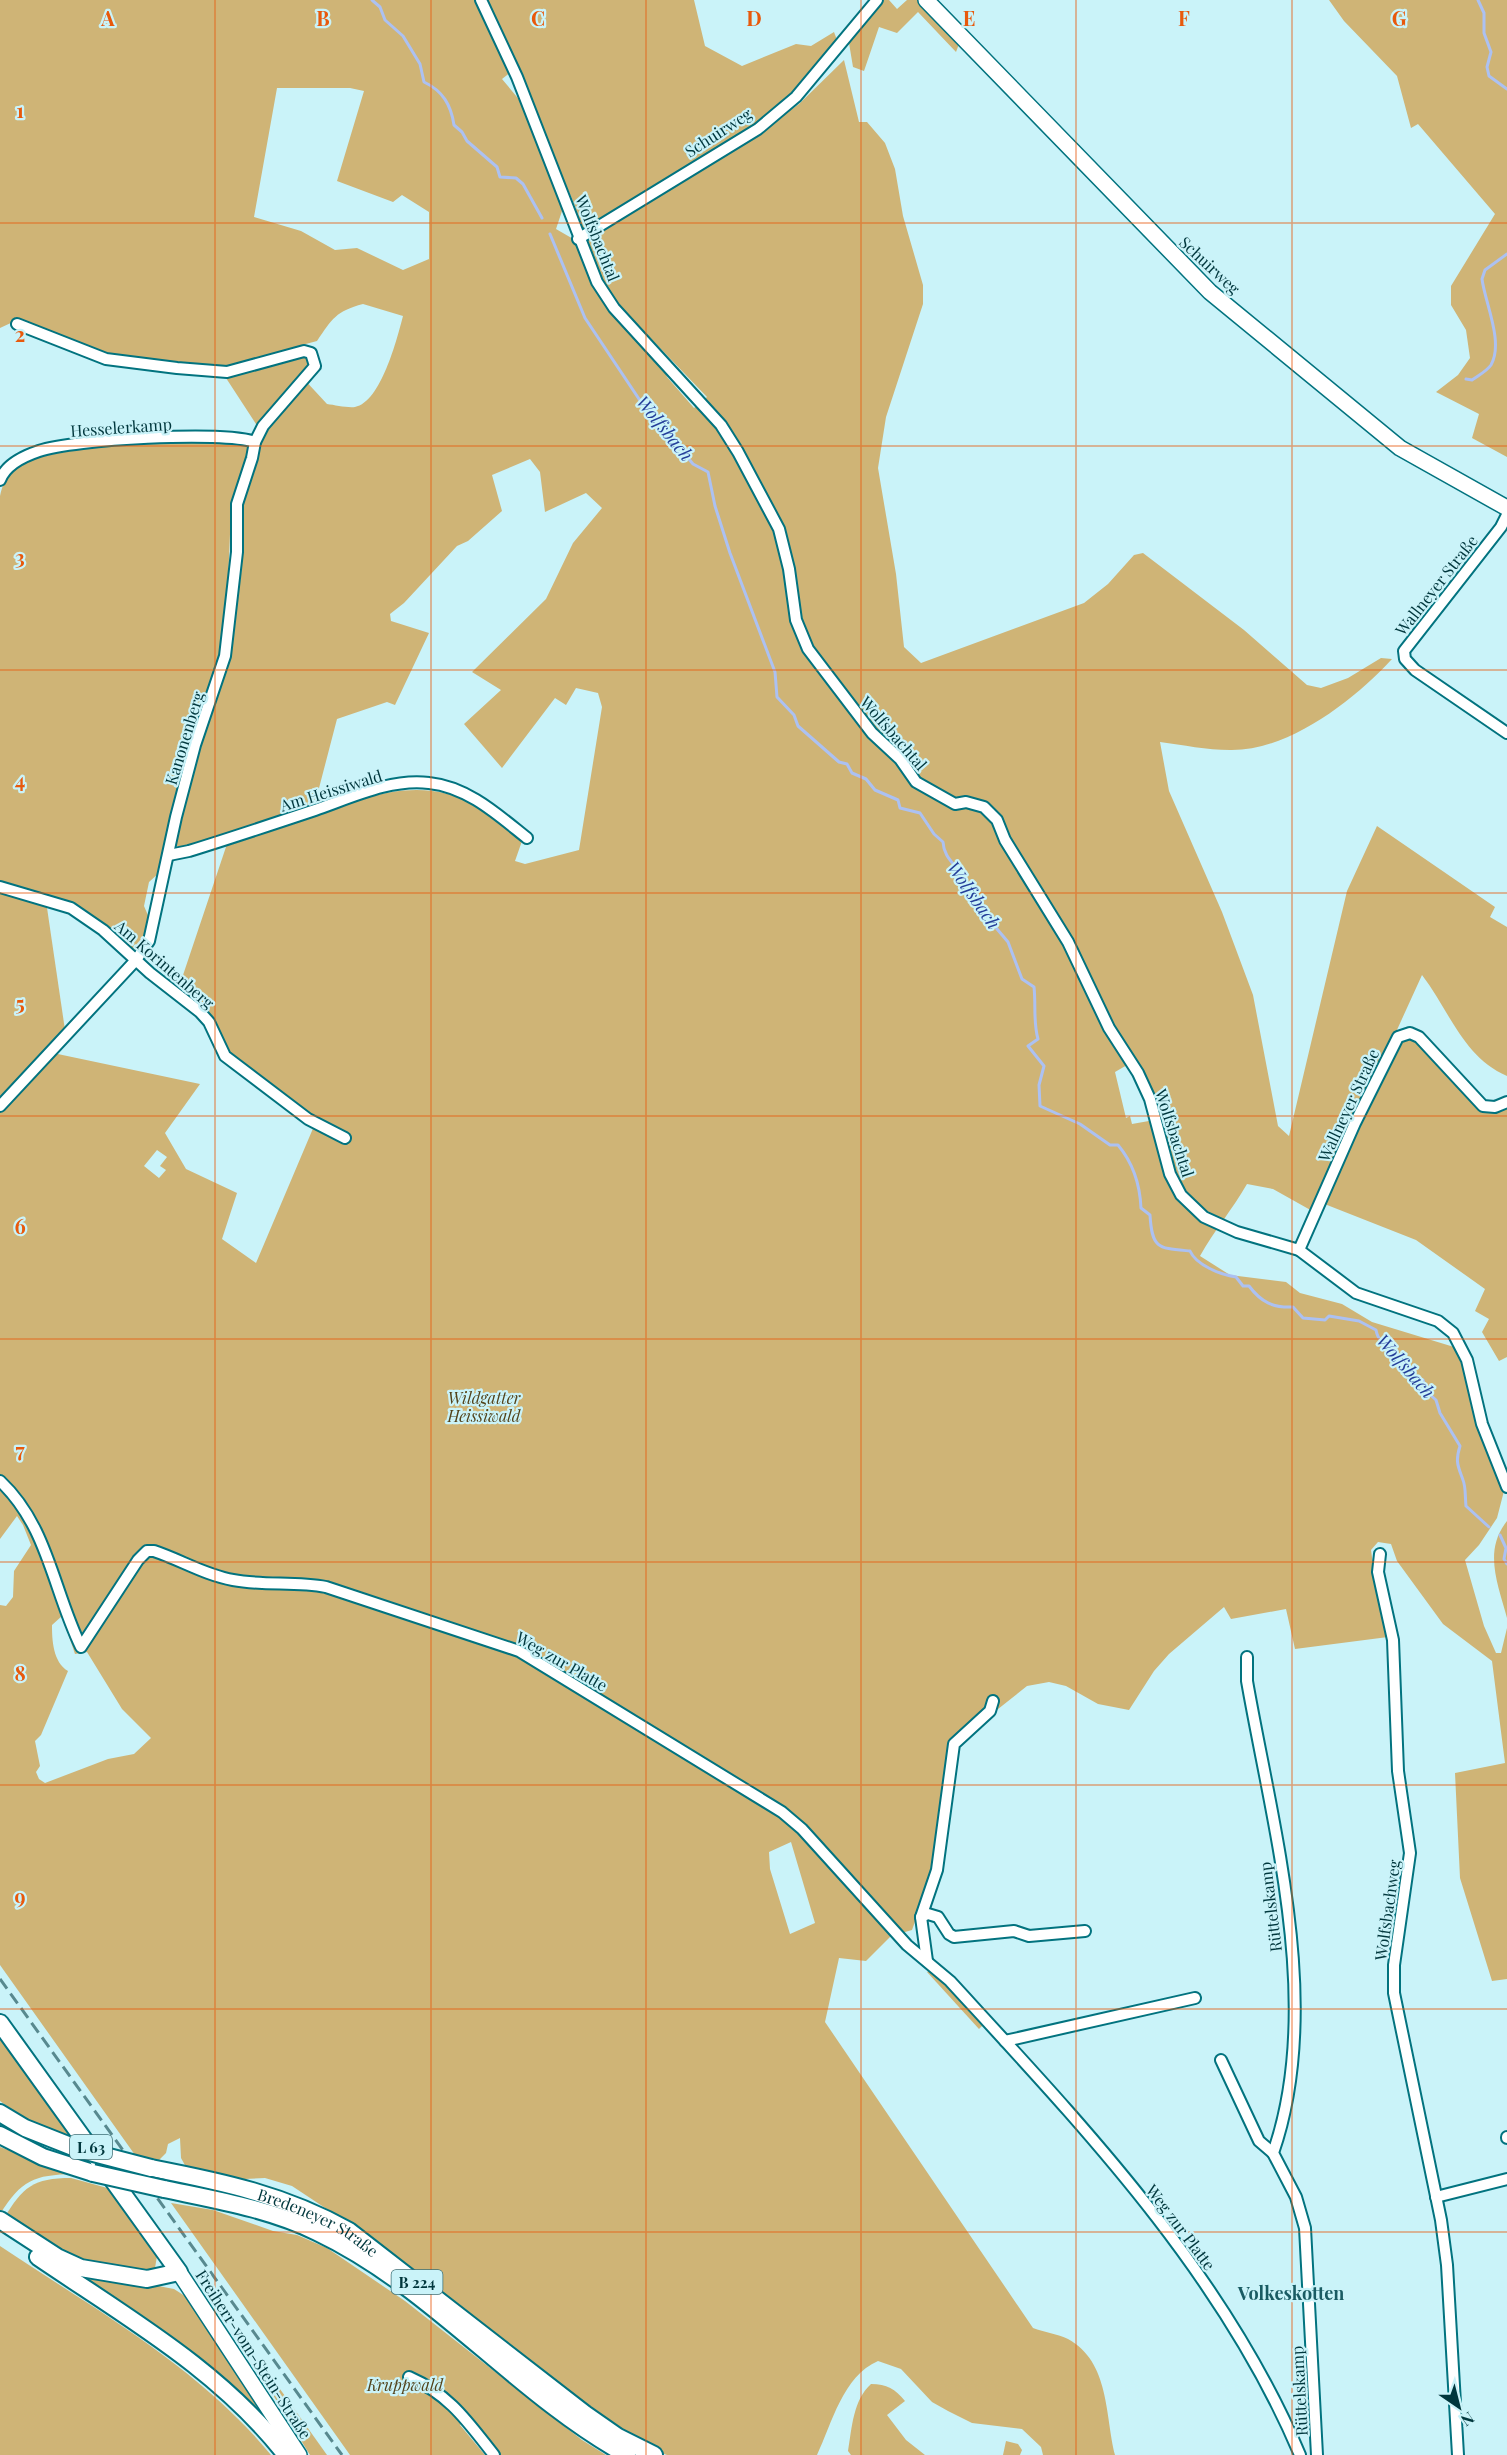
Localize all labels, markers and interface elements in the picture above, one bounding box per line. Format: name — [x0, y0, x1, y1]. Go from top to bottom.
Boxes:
text: A — [100, 4, 115, 31]
text: B — [316, 4, 330, 31]
text: C — [531, 4, 545, 31]
text: D — [746, 4, 762, 31]
text: E — [963, 4, 975, 31]
text: F — [1178, 4, 1190, 31]
text: G — [1392, 4, 1407, 31]
text: 1 — [16, 96, 24, 123]
street label: Schuirweg — [681, 102, 756, 161]
street label: Wolfsbachtal — [571, 191, 625, 285]
street label: Schuirweg — [1175, 232, 1245, 299]
text: 2 — [15, 320, 25, 347]
water label: Wolfsbach — [631, 390, 699, 466]
street label: Hesselerkamp — [70, 413, 172, 441]
street label: Wallneyer Straße — [1390, 531, 1482, 640]
text: 3 — [15, 543, 25, 570]
street label: Kanonenberg — [160, 688, 208, 787]
street label: Wolfsbachtal — [855, 691, 932, 775]
street label: Am Heissiwald — [276, 764, 385, 816]
text: 4 — [15, 766, 25, 793]
water label: Wolfsbach — [942, 856, 1006, 934]
street label: Am Korintenberg — [110, 914, 219, 1013]
text: 5 — [15, 989, 25, 1016]
street label: Wallneyer Straße — [1312, 1045, 1383, 1166]
street label: Wolfsbachtal — [1151, 1085, 1199, 1180]
text: 6 — [14, 1212, 26, 1239]
water label: Wolfsbach — [1371, 1329, 1441, 1403]
park label: Wildgatter Heissiwald — [447, 1387, 522, 1426]
text: 7 — [15, 1436, 25, 1463]
street label: Weg zur Platte — [512, 1626, 611, 1696]
text: 8 — [14, 1659, 26, 1686]
street label: Wolfsbachweg — [1369, 1858, 1405, 1963]
street label: Rüttelskamp — [1254, 1861, 1286, 1953]
text: 9 — [14, 1882, 26, 1909]
road number: L 63 — [70, 2135, 112, 2159]
street label: Weg zur Platte — [1141, 2179, 1220, 2274]
street label: Bredeneyer Straße — [255, 2183, 383, 2261]
street label: Freiherr-vom-Stein-Straße — [191, 2265, 317, 2443]
road number: B 224 — [392, 2270, 442, 2294]
district label: Volkeskotten — [1237, 2281, 1344, 2305]
street label: Rüttelskamp — [1286, 2345, 1312, 2437]
park label: Kruppwald — [366, 2374, 444, 2395]
north arrow — [1429, 2377, 1489, 2437]
text: N — [1457, 2408, 1479, 2432]

